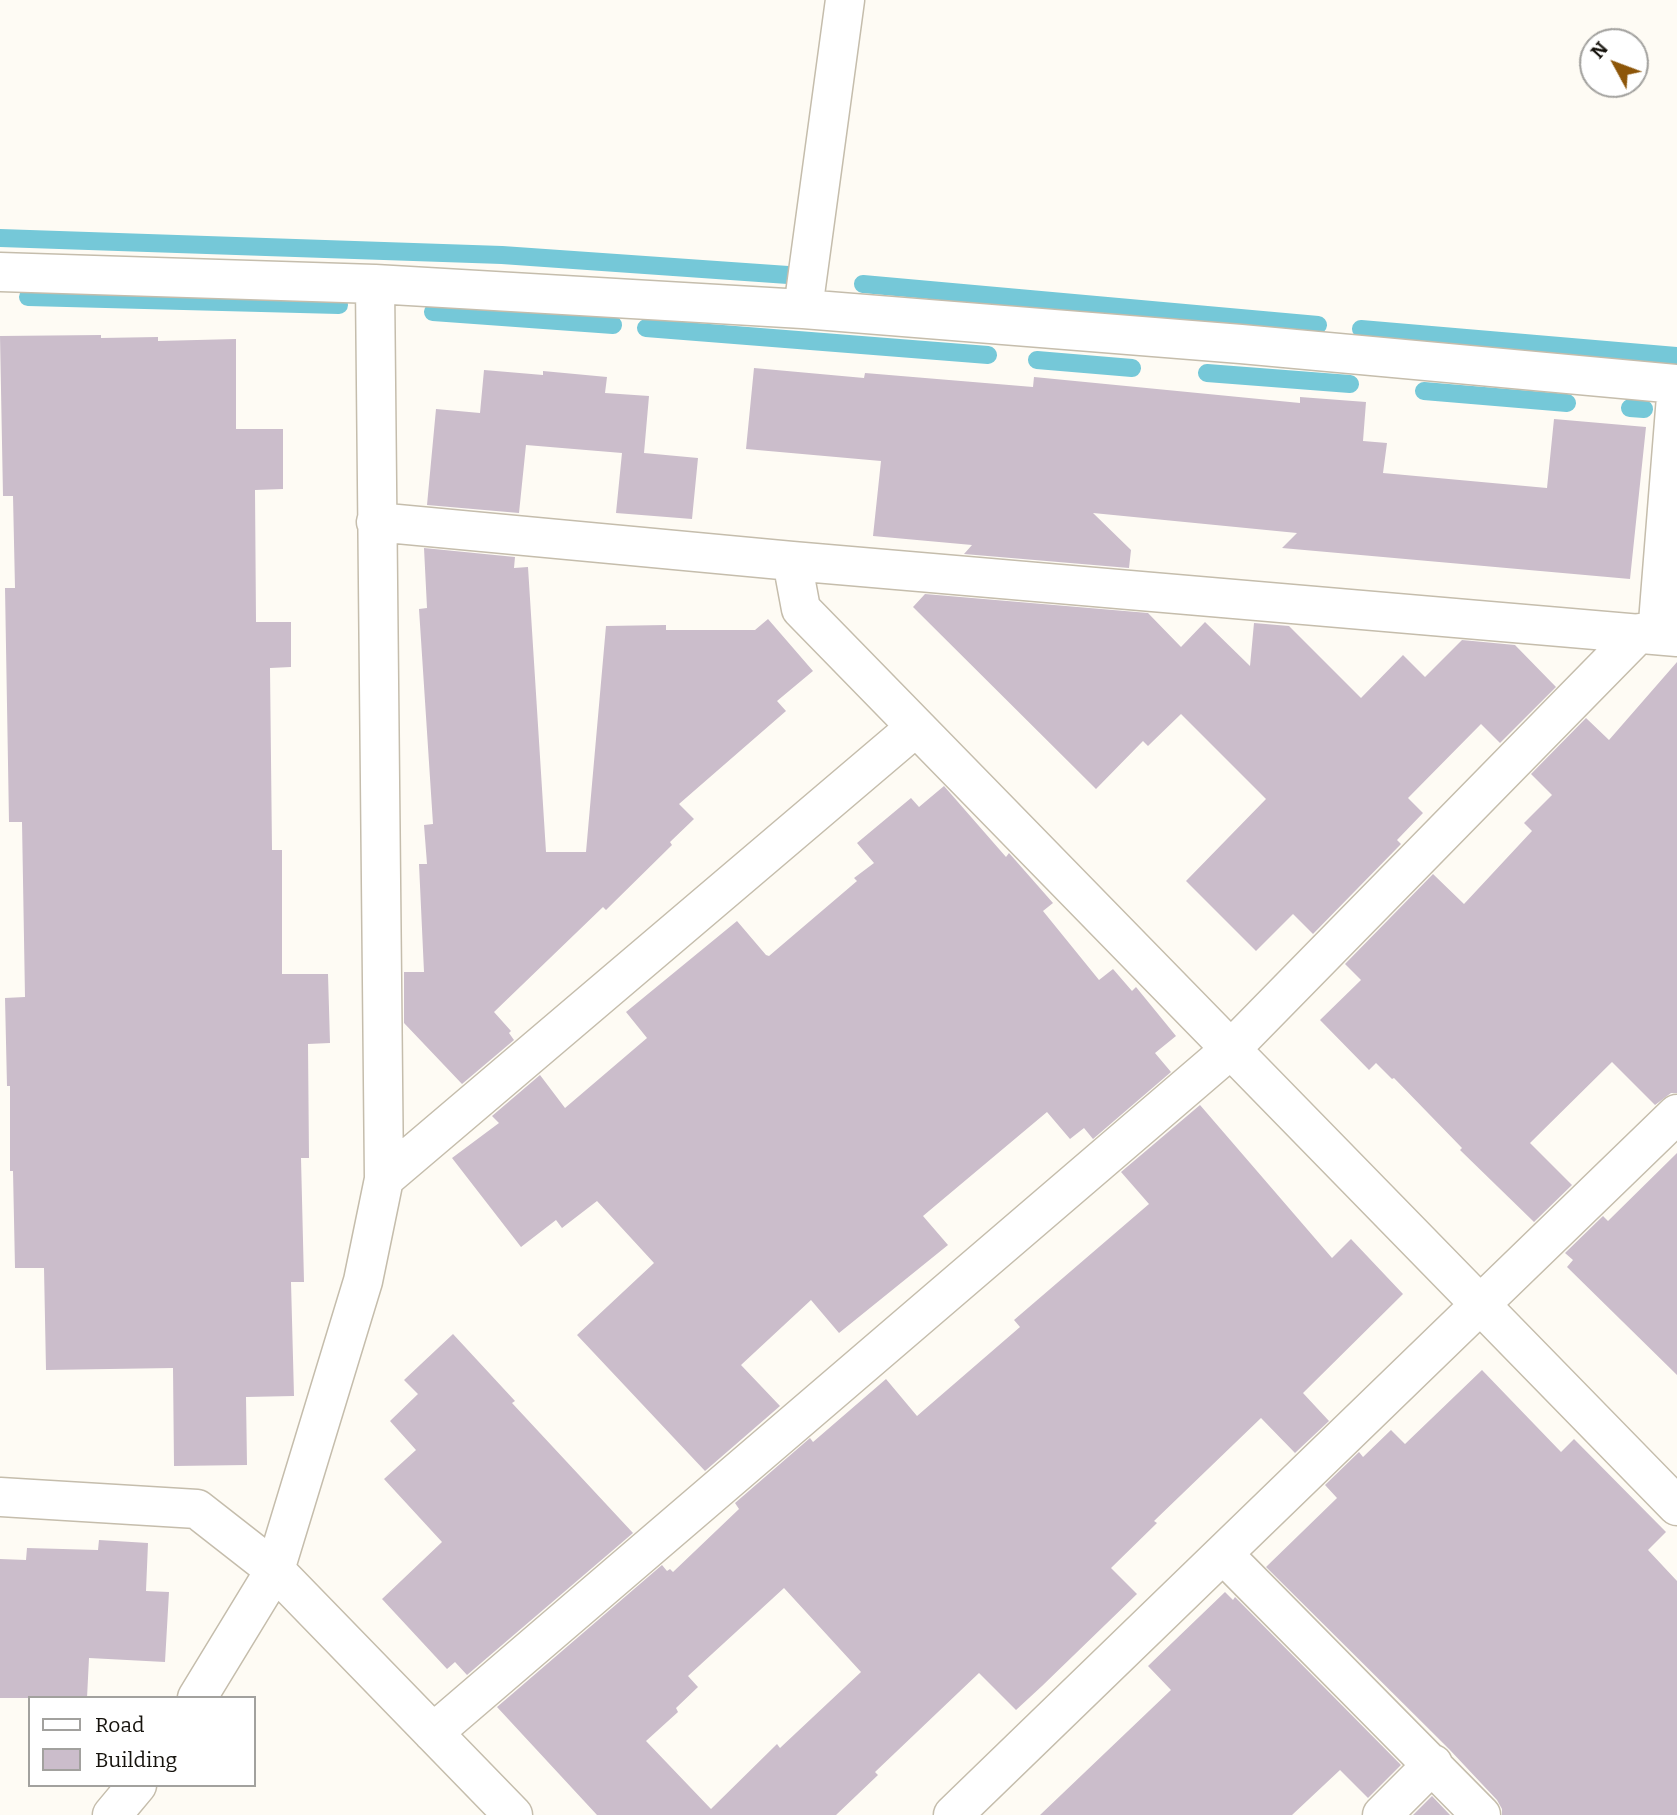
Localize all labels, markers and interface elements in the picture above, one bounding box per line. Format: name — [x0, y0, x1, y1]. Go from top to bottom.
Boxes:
north arrow — [1579, 28, 1649, 98]
text: N — [1586, 37, 1613, 63]
legend — [28, 1696, 256, 1787]
text: Road — [95, 1712, 144, 1738]
text: Building — [95, 1747, 177, 1773]

